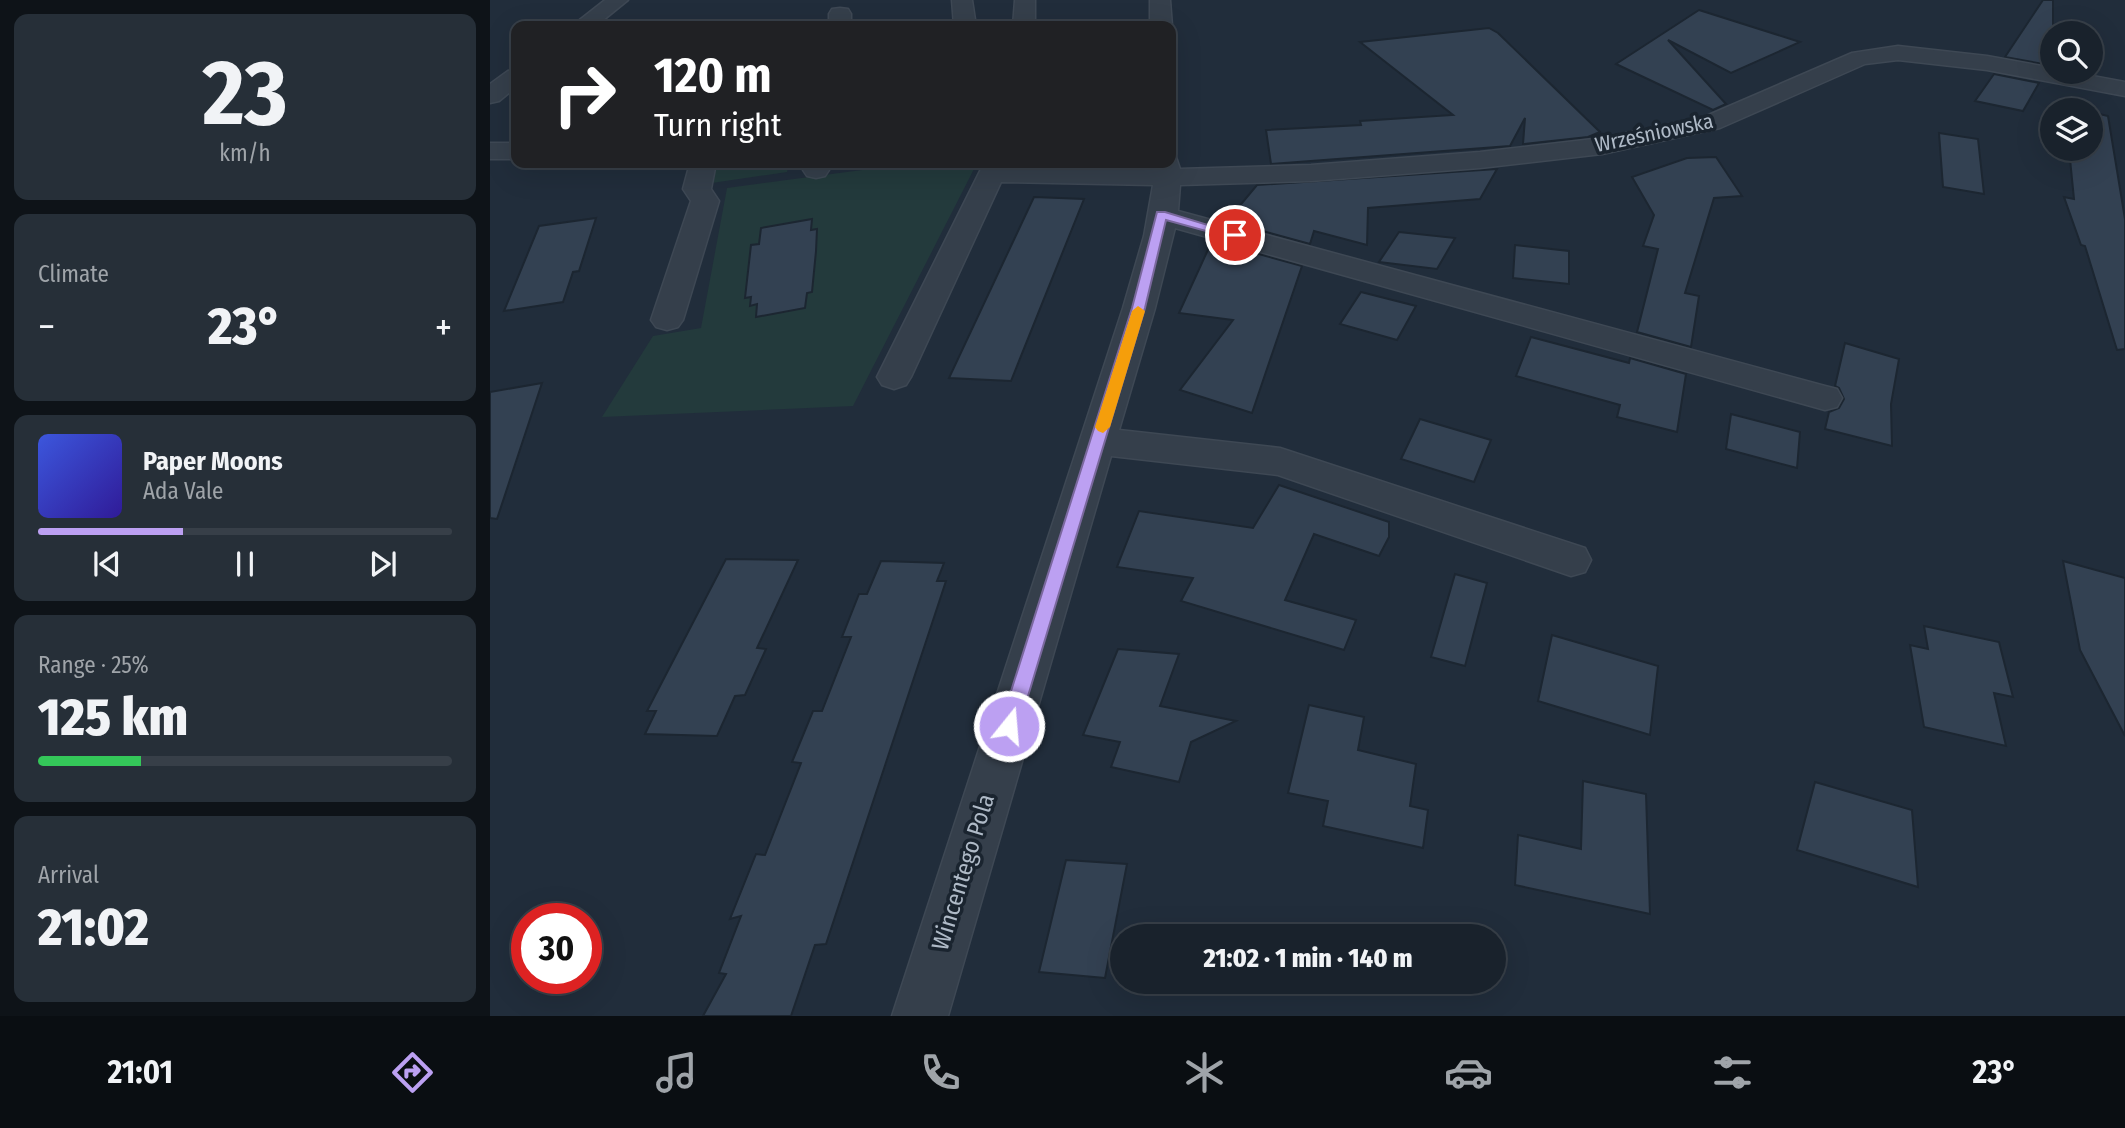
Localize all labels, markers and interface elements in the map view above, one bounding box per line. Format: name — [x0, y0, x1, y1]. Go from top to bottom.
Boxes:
map controls — [2040, 21, 2103, 161]
button: search — [2040, 21, 2103, 84]
text: 23 — [202, 39, 288, 148]
text: 120 m — [654, 46, 772, 105]
icon: right — [539, 49, 630, 140]
button: layers — [2040, 98, 2103, 161]
text: Turn right — [654, 106, 781, 144]
street label: Wrześniowska — [1593, 108, 1715, 158]
text: km/h — [219, 139, 271, 167]
pin — [1205, 205, 1265, 265]
icon: arrive — [1216, 216, 1254, 254]
text: Climate — [38, 260, 109, 288]
text: 23° — [208, 295, 282, 358]
text: − — [38, 304, 55, 350]
text: + — [435, 304, 452, 350]
text: Paper Moons — [143, 446, 283, 477]
text: Ada Vale — [143, 477, 223, 505]
icon: previous — [88, 545, 126, 583]
icon: pause — [226, 545, 264, 583]
icon: next — [364, 545, 402, 583]
text: Range · 25% — [38, 651, 149, 679]
text: 125 km — [38, 686, 188, 749]
position arrow — [972, 689, 1046, 763]
street label: Wincentego Pola — [926, 790, 1000, 954]
text: Arrival — [38, 861, 99, 889]
text: 21:02 — [38, 896, 149, 959]
speed limit sign: 30 — [511, 903, 602, 994]
text: 21:02 · 1 min · 140 m — [1203, 943, 1413, 974]
icon: directions — [388, 1048, 437, 1097]
icon: music — [652, 1048, 701, 1097]
icon: phone — [916, 1048, 965, 1097]
icon: climate — [1180, 1048, 1229, 1097]
icon: car — [1444, 1048, 1493, 1097]
icon: filters — [1708, 1048, 1757, 1097]
text: 21:01 — [108, 1053, 173, 1091]
text: 23° — [1972, 1053, 2017, 1091]

